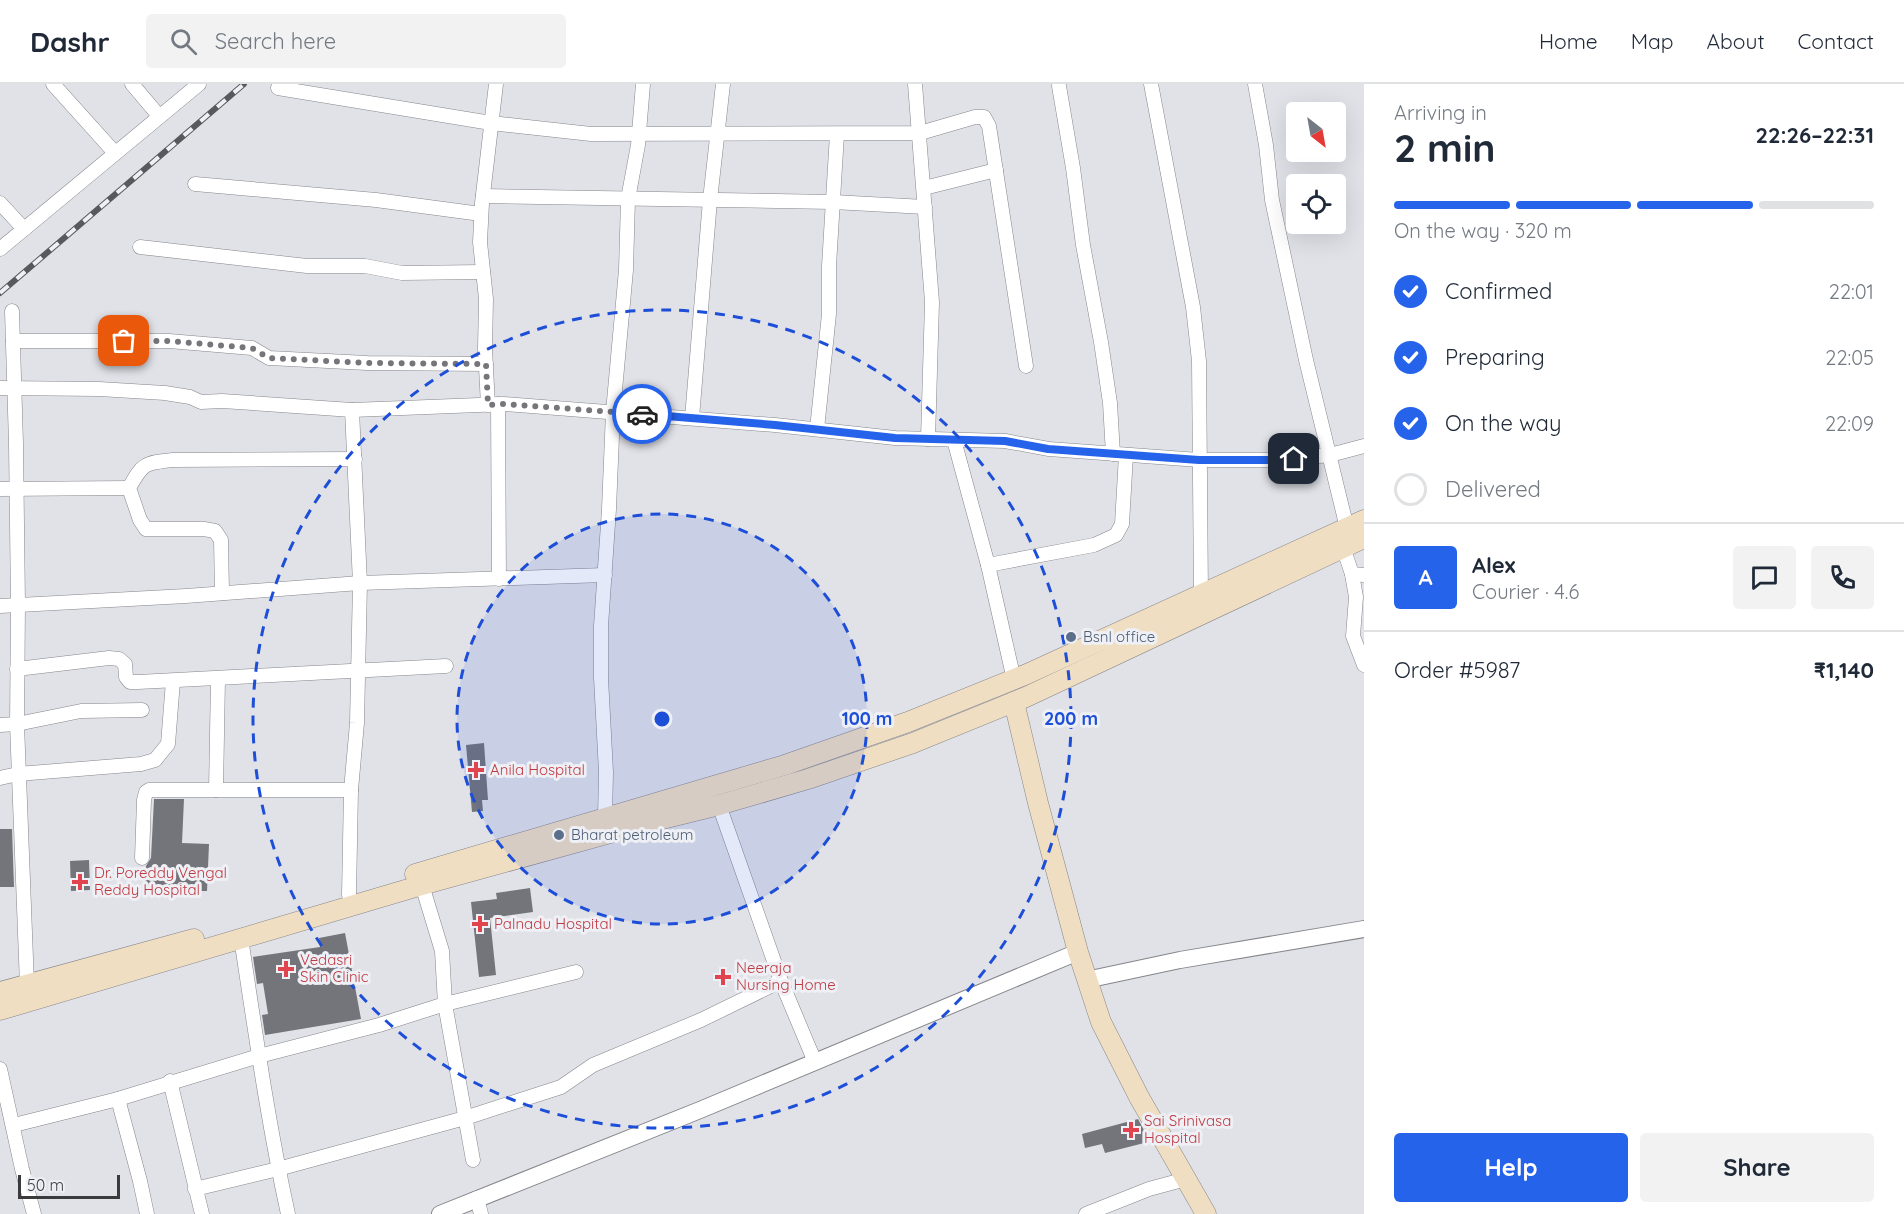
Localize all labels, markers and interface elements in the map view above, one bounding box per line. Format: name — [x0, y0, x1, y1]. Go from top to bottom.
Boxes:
search box — [146, 14, 566, 68]
text: Dashr — [30, 24, 110, 59]
icon: search — [167, 25, 200, 58]
text: Search here — [215, 27, 336, 55]
text: Home — [1539, 28, 1598, 54]
text: Map — [1631, 28, 1674, 54]
text: About — [1707, 28, 1765, 54]
text: Contact — [1798, 28, 1874, 54]
text: Arriving in — [1394, 100, 1487, 125]
north arrow — [1286, 102, 1346, 162]
map controls — [1286, 102, 1346, 234]
text: 22:26–22:31 — [1756, 121, 1874, 149]
text: 2 min — [1394, 123, 1496, 172]
button: locate — [1286, 174, 1346, 234]
text: On the way · 320 m — [1394, 218, 1572, 243]
icon: check — [1394, 275, 1427, 308]
text: Confirmed — [1445, 277, 1552, 305]
text: 22:01 — [1829, 279, 1874, 304]
pin — [98, 315, 149, 366]
icon: bag — [107, 324, 140, 357]
icon: check — [1394, 341, 1427, 374]
text: Preparing — [1445, 343, 1545, 371]
text: 22:05 — [1825, 345, 1874, 370]
courier — [612, 384, 672, 444]
icon: car — [626, 398, 659, 431]
icon: check — [1394, 407, 1427, 440]
text: On the way — [1445, 409, 1561, 437]
text: 22:09 — [1825, 411, 1874, 436]
pin — [1268, 433, 1319, 484]
icon: home — [1277, 442, 1310, 475]
text: Delivered — [1445, 475, 1541, 503]
button: chat — [1733, 546, 1796, 609]
button: phone — [1811, 546, 1874, 609]
text: Alex — [1472, 551, 1515, 579]
text: A — [1418, 563, 1433, 591]
text: Courier · 4.6 — [1472, 579, 1579, 604]
place label: Bsnl office — [1083, 627, 1155, 646]
marker: Bsnl office — [1064, 630, 1078, 644]
text: Order #5987 — [1394, 656, 1520, 684]
text: ₹1,140 — [1814, 656, 1874, 684]
text: 100 m — [842, 707, 892, 730]
text: 200 m — [1044, 707, 1098, 730]
centre of rings — [652, 709, 672, 729]
place label: Anila Hospital — [490, 760, 585, 779]
marker: Anila Hospital — [467, 761, 485, 779]
place label: Bharat petroleum — [571, 825, 693, 844]
marker: Bharat petroleum — [552, 828, 566, 842]
place label: Dr. Poreddy Vengal Reddy Hospital — [94, 863, 227, 899]
marker: Dr. Poreddy Vengal Reddy Hospital — [71, 873, 89, 891]
place label: Palnadu Hospital — [494, 914, 612, 933]
marker: Palnadu Hospital — [471, 915, 489, 933]
place label: Vedasri Skin Clinic — [300, 950, 369, 986]
place label: Neeraja Nursing Home — [736, 958, 836, 994]
marker: Vedasri Skin Clinic — [277, 960, 295, 978]
marker: Neeraja Nursing Home — [714, 968, 732, 986]
place label: Sai Srinivasa Hospital — [1144, 1111, 1231, 1147]
marker: Sai Srinivasa Hospital — [1122, 1121, 1140, 1139]
button: Help — [1394, 1133, 1628, 1202]
button: Share — [1640, 1133, 1874, 1202]
scale bar — [18, 1172, 120, 1200]
text: 50 m — [27, 1175, 64, 1195]

